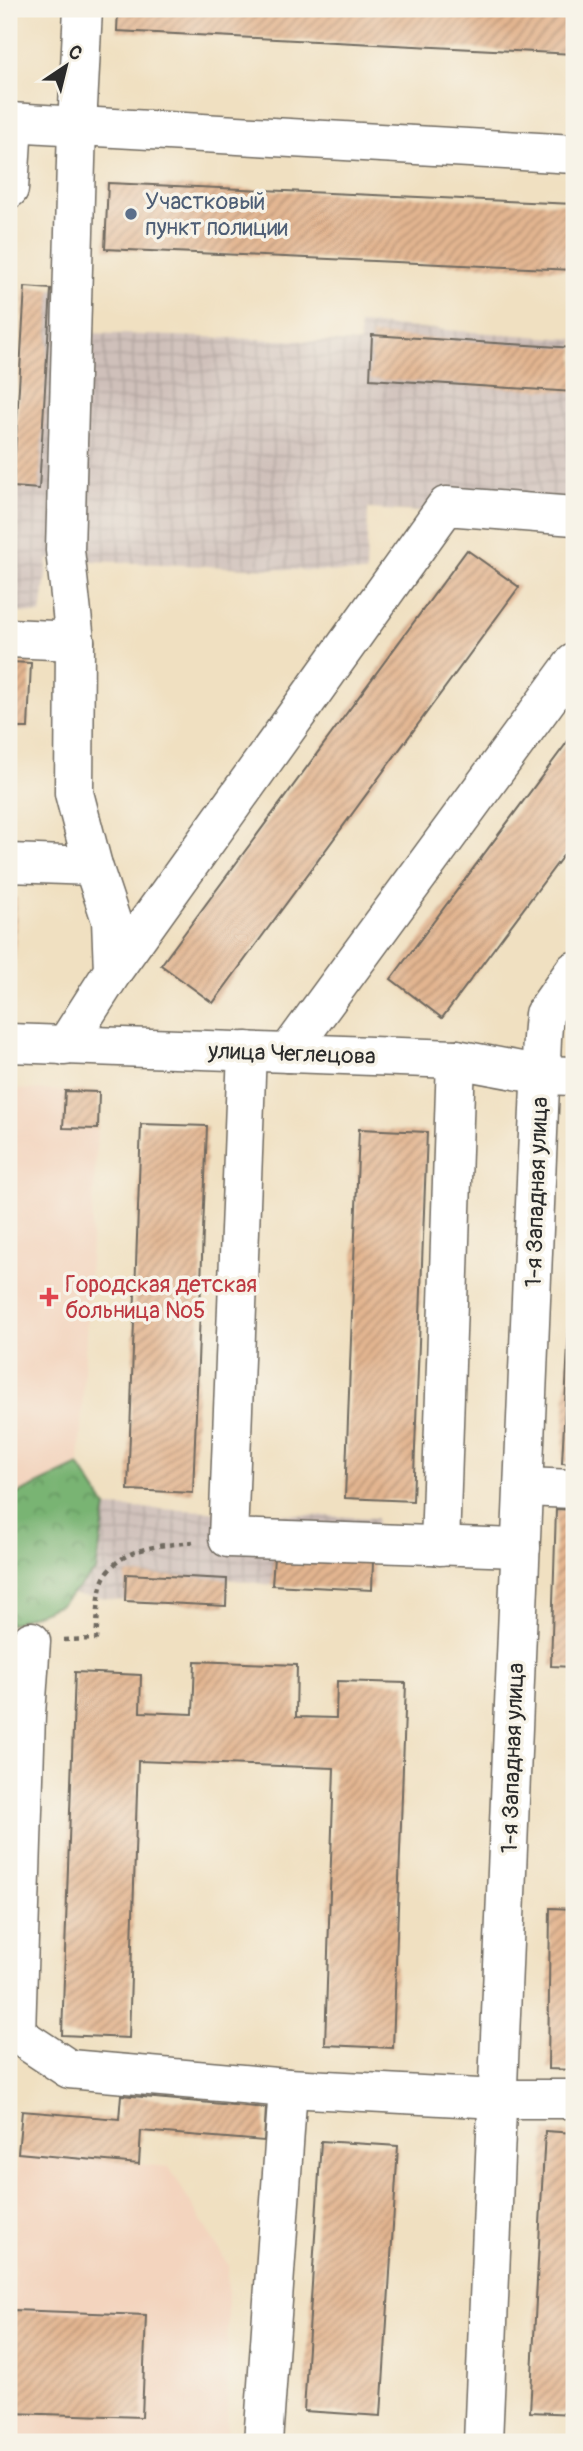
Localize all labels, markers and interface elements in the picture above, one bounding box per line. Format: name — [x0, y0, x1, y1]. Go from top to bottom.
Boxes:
north arrow — [32, 32, 102, 102]
text: С — [63, 40, 87, 66]
place label: Участковый пункт полиции — [145, 187, 288, 242]
marker: Участковый пункт полиции — [123, 206, 139, 222]
street label: улица Чеглецова — [207, 1036, 376, 1071]
street label: 1-я Западная улица — [519, 1096, 554, 1288]
place label: Городская детская больница №5 — [65, 1270, 257, 1325]
marker: Городская детская больница №5 — [39, 1287, 59, 1307]
street label: 1-я Западная улица — [495, 1662, 530, 1854]

